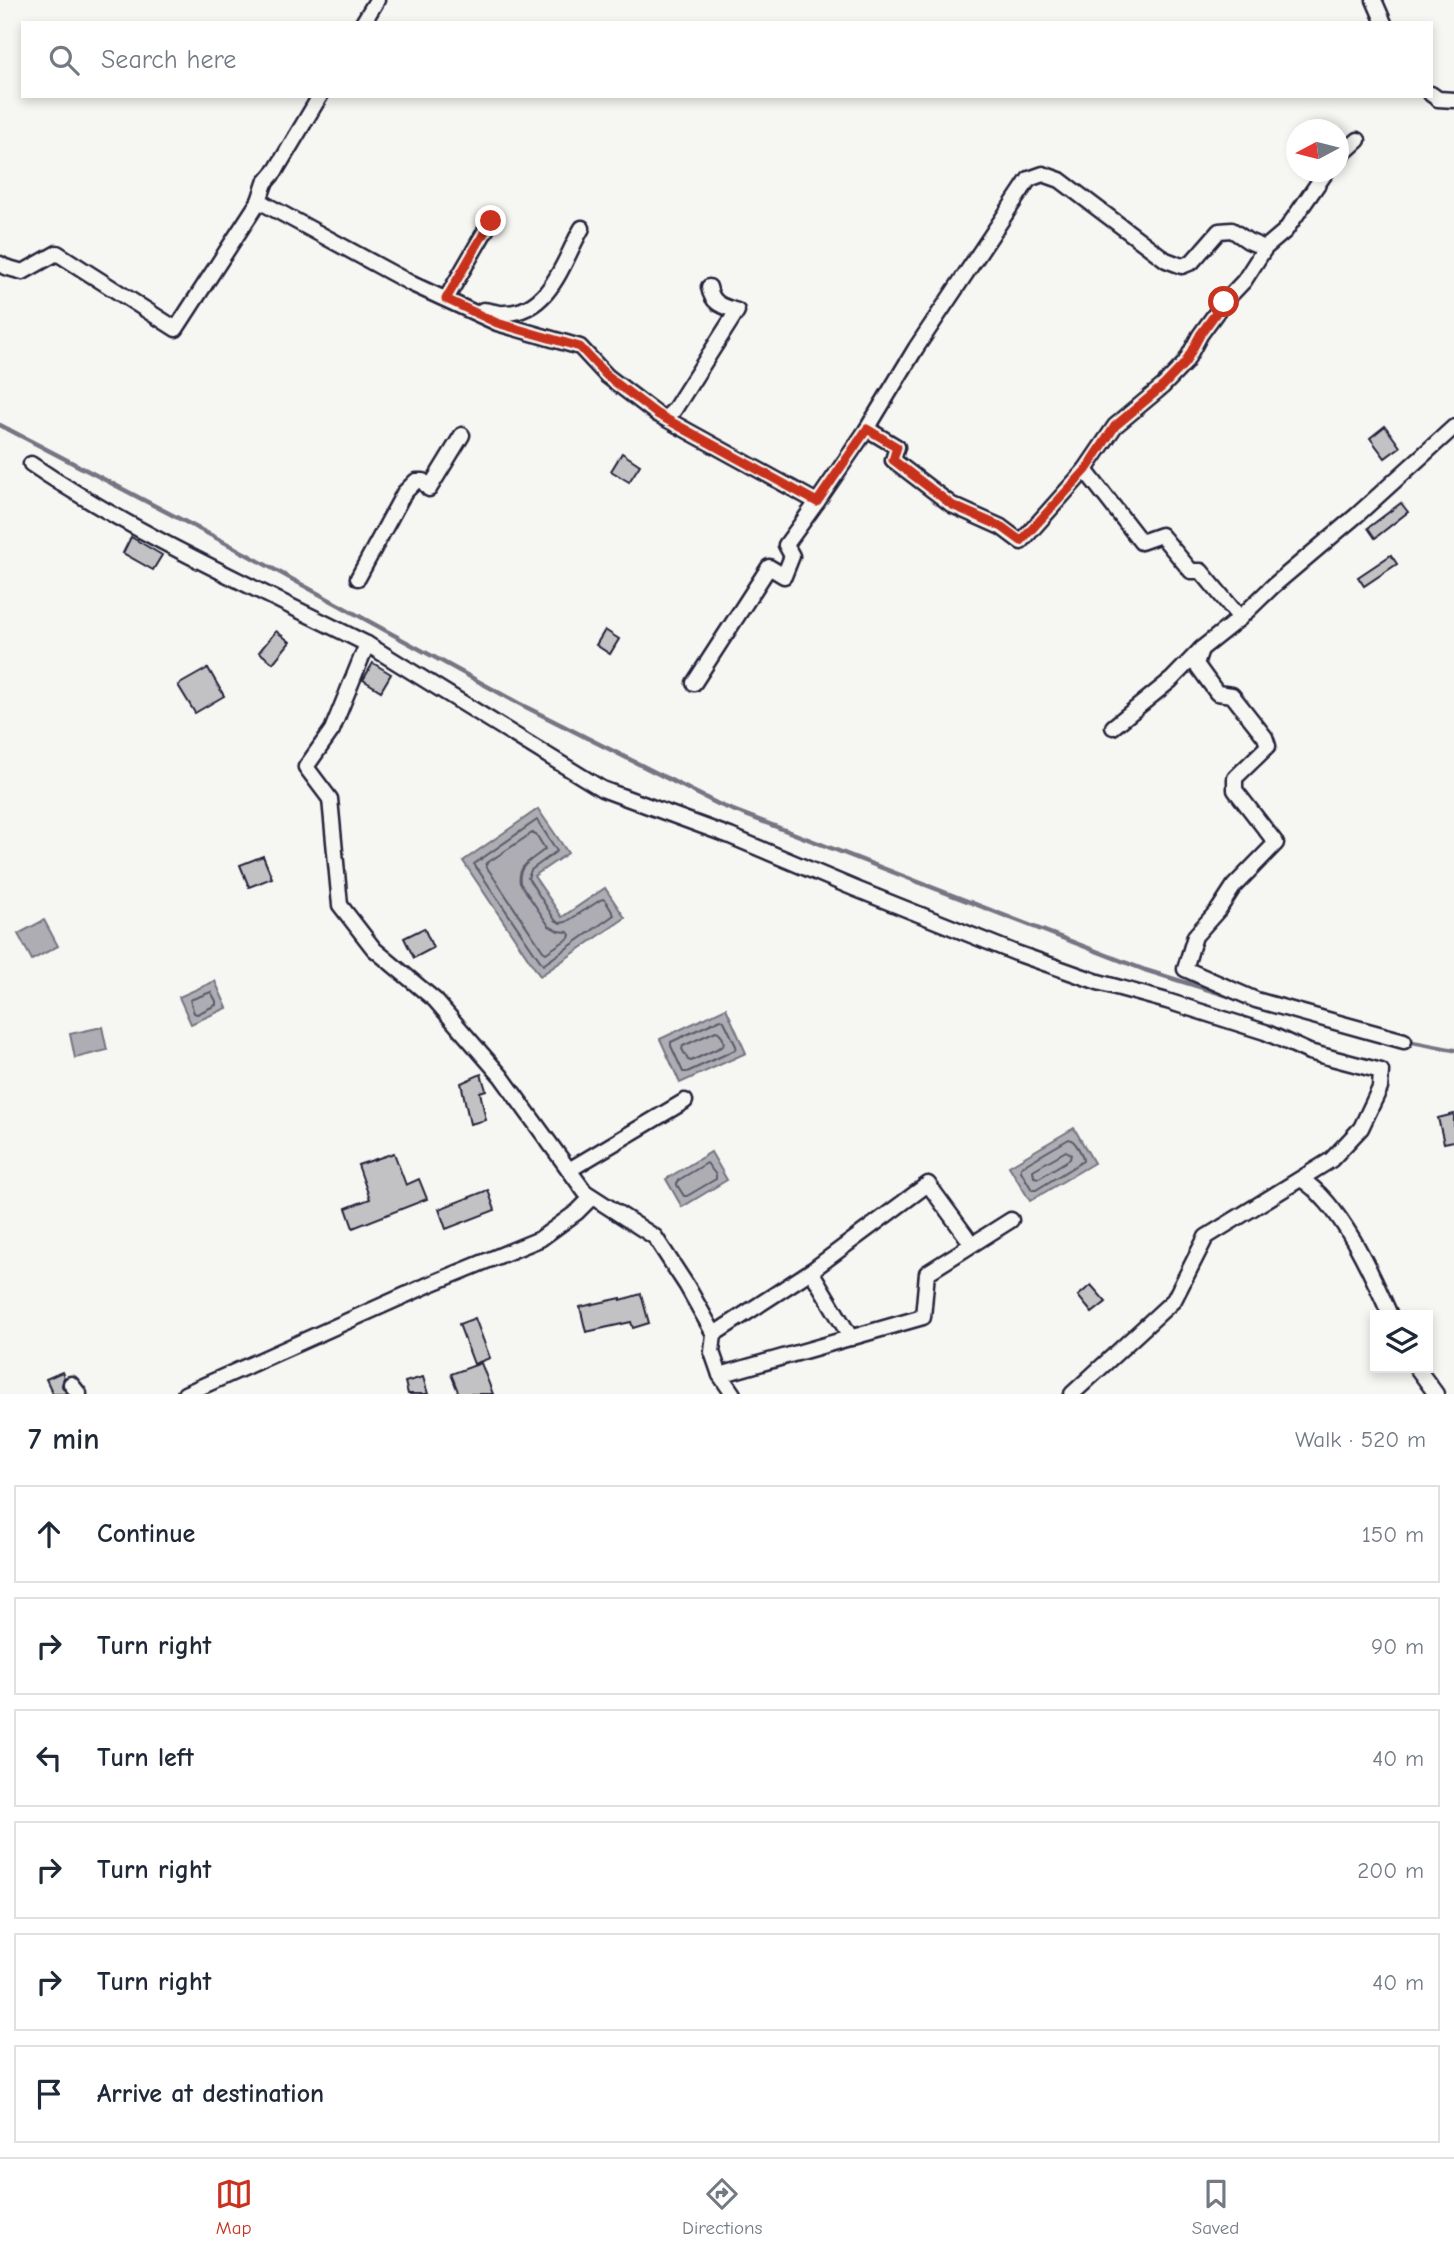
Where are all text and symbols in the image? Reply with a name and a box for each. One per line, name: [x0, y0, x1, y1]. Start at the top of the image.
search box: [21, 21, 1433, 98]
icon: search: [45, 41, 83, 79]
text: Search here: [101, 45, 236, 75]
north arrow: [1286, 119, 1349, 182]
route end: [475, 205, 506, 236]
route start: [1208, 286, 1239, 317]
map controls: [1370, 1310, 1433, 1373]
button: layers: [1370, 1310, 1433, 1373]
text: 7 min: [28, 1422, 100, 1457]
text: Walk · 520 m: [1295, 1426, 1426, 1453]
icon: ahead: [30, 1515, 68, 1553]
text: Continue: [97, 1519, 195, 1549]
text: 150 m: [1362, 1521, 1424, 1548]
icon: right: [30, 1627, 68, 1665]
text: Turn right: [97, 1631, 211, 1661]
text: 90 m: [1371, 1633, 1424, 1660]
icon: left: [30, 1739, 68, 1777]
text: Turn left: [97, 1743, 194, 1773]
text: 40 m: [1372, 1745, 1424, 1772]
icon: right: [30, 1851, 68, 1889]
text: Turn right: [97, 1855, 211, 1885]
text: 200 m: [1357, 1857, 1424, 1884]
icon: right: [30, 1963, 68, 2001]
text: Turn right: [97, 1967, 211, 1997]
text: 40 m: [1372, 1969, 1424, 1996]
icon: arrive: [30, 2075, 68, 2113]
text: Arrive at destination: [97, 2079, 324, 2109]
tab: Map: [215, 2175, 253, 2239]
tab: Directions: [682, 2175, 762, 2239]
tab: Saved: [1192, 2175, 1239, 2239]

